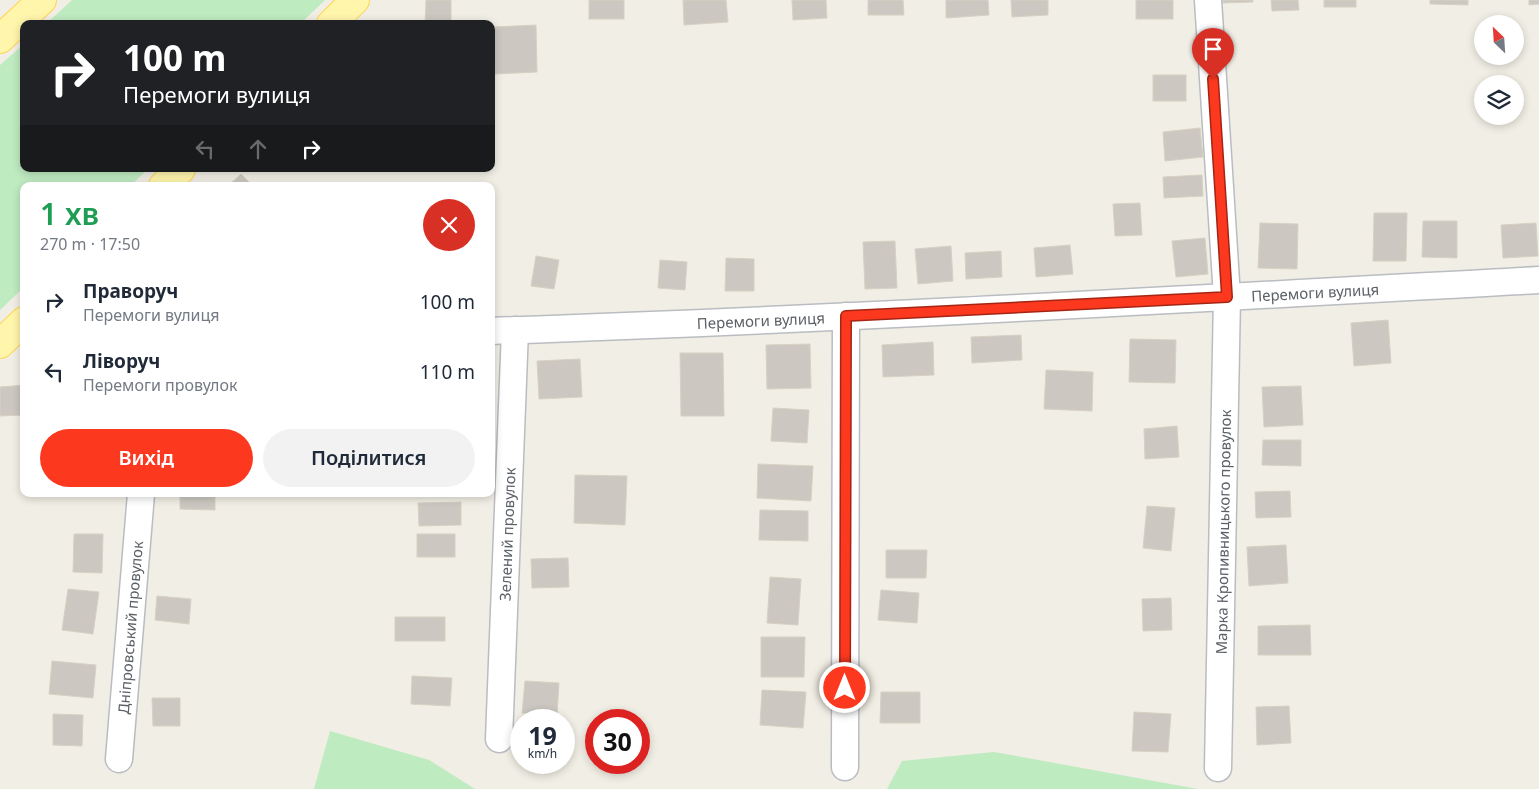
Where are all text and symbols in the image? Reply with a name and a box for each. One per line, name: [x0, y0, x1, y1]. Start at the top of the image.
north arrow: [1474, 15, 1524, 65]
map controls: [1474, 15, 1524, 125]
pin: [1192, 28, 1234, 79]
text: 100 m: [123, 34, 226, 81]
icon: arrive: [1199, 35, 1227, 63]
icon: right: [40, 40, 105, 105]
button: layers: [1474, 75, 1524, 125]
text: Перемоги вулиця: [123, 79, 311, 109]
icon: left: [191, 135, 219, 163]
icon: ahead: [244, 135, 272, 163]
icon: right: [297, 135, 325, 163]
text: 1 хв: [40, 193, 99, 234]
button: close: [423, 199, 475, 251]
text: 270 m · 17:50: [40, 233, 140, 255]
text: Праворуч: [83, 278, 178, 304]
street label: Перемоги вулиця: [1251, 279, 1380, 306]
icon: right: [40, 288, 68, 316]
text: 100 m: [420, 289, 475, 315]
text: Перемоги вулиця: [83, 304, 220, 326]
street label: Перемоги вулиця: [696, 307, 825, 333]
text: Ліворуч: [83, 348, 160, 374]
icon: left: [40, 358, 68, 386]
text: 110 m: [420, 359, 475, 385]
text: Перемоги провулок: [83, 374, 238, 396]
street label: Марка Кропивницького провулок: [1211, 409, 1235, 655]
button: Вихід: [40, 429, 253, 487]
button: Поділитися: [263, 429, 475, 487]
street label: Зелений провулок: [494, 467, 520, 601]
street label: Дніпровський провулок: [113, 540, 147, 715]
position arrow: [818, 661, 870, 713]
speed limit sign: 30: [585, 709, 650, 774]
text: 19: [528, 718, 557, 752]
text: km/h: [528, 745, 557, 762]

